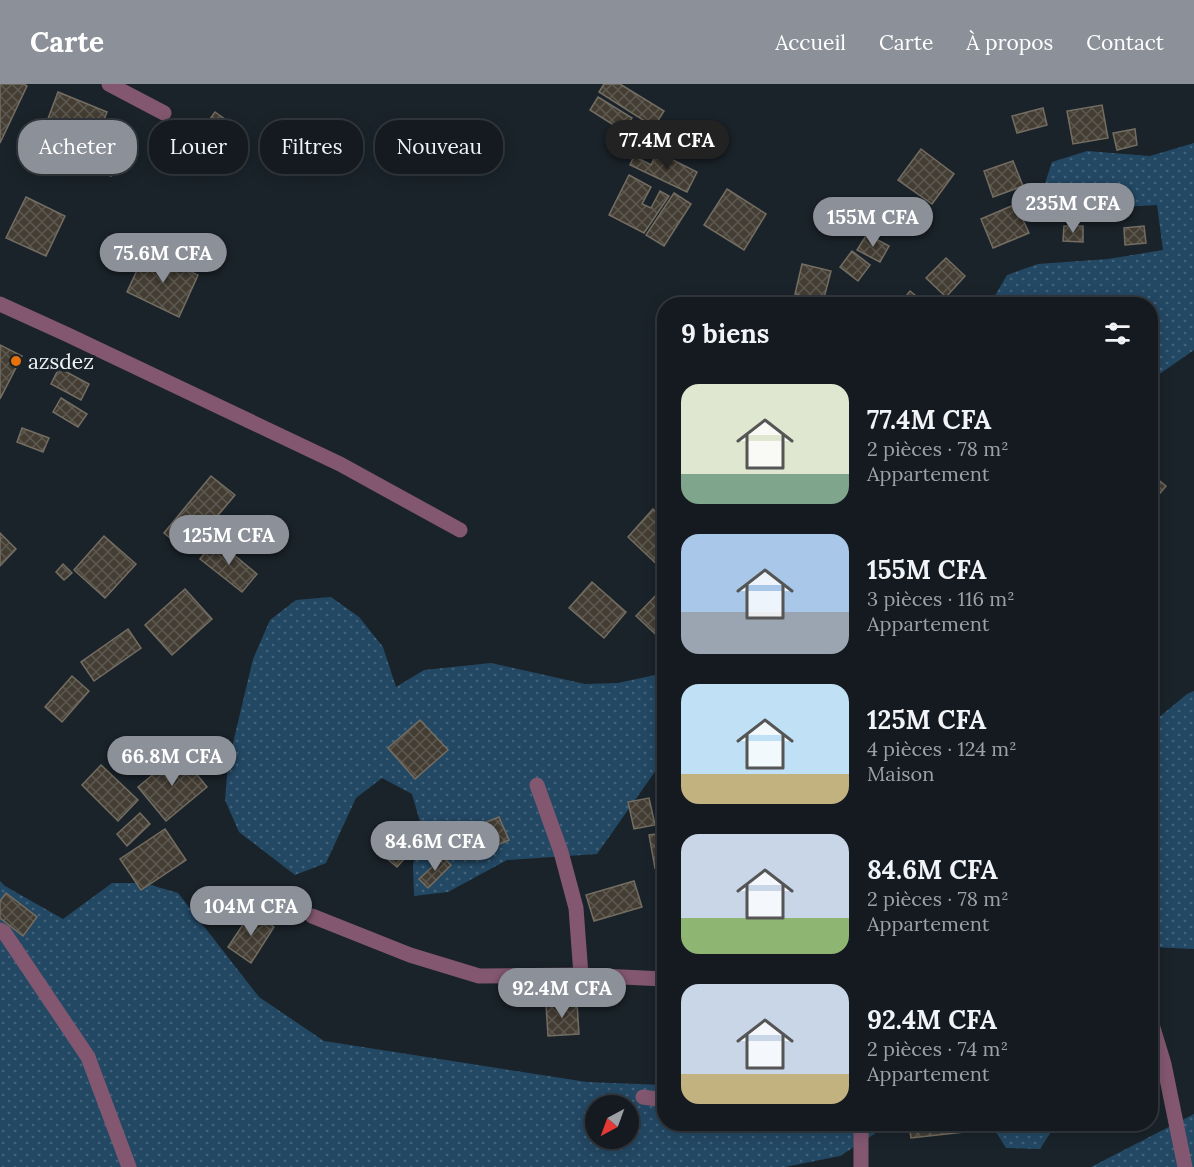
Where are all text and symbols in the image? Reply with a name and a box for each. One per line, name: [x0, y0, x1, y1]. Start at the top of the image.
text: Carte: [30, 24, 104, 60]
text: Accueil: [775, 29, 846, 56]
text: Carte: [879, 29, 933, 56]
text: À propos: [966, 29, 1053, 56]
text: Contact: [1086, 29, 1164, 56]
chip: Acheter: [18, 120, 137, 174]
chip: Louer: [149, 120, 248, 174]
chip: Filtres: [260, 120, 363, 174]
chip: Nouveau: [375, 120, 503, 174]
pin: 77.4M CFA: [598, 120, 736, 171]
text: 77.4M CFA: [619, 127, 715, 152]
pin: 235M CFA: [1011, 183, 1135, 234]
text: 235M CFA: [1026, 190, 1120, 215]
pin: 155M CFA: [811, 197, 935, 248]
text: 155M CFA: [827, 204, 919, 229]
pin: 75.6M CFA: [94, 233, 232, 284]
text: 75.6M CFA: [114, 240, 212, 265]
text: 9 biens: [681, 317, 769, 350]
icon: filters: [1101, 317, 1134, 350]
place label: azsdez: [28, 348, 94, 375]
marker: azsdez: [9, 354, 23, 368]
text: 77.4M CFA: [867, 403, 991, 436]
icon: home: [729, 408, 801, 480]
text: 2 pièces · 78 m²: [867, 436, 1009, 461]
text: Appartement: [867, 461, 990, 486]
pin: 125M CFA: [167, 515, 291, 566]
text: 125M CFA: [183, 522, 275, 547]
text: 155M CFA: [867, 553, 987, 586]
icon: home: [729, 558, 801, 630]
text: 3 pièces · 116 m²: [867, 586, 1015, 611]
text: Appartement: [867, 611, 990, 636]
text: 125M CFA: [867, 703, 986, 736]
icon: home: [729, 708, 801, 780]
pin: 66.8M CFA: [103, 736, 241, 787]
text: 4 pièces · 124 m²: [867, 736, 1017, 761]
text: 66.8M CFA: [121, 743, 223, 768]
text: Maison: [867, 761, 934, 786]
pin: 84.6M CFA: [366, 821, 504, 872]
text: 84.6M CFA: [385, 828, 485, 853]
text: 84.6M CFA: [867, 853, 998, 886]
icon: home: [729, 858, 801, 930]
pin: 104M CFA: [189, 886, 313, 937]
text: 2 pièces · 78 m²: [867, 886, 1009, 911]
text: 104M CFA: [204, 893, 298, 918]
text: Appartement: [867, 911, 990, 936]
pin: 92.4M CFA: [493, 968, 631, 1019]
text: 92.4M CFA: [512, 975, 612, 1000]
text: 92.4M CFA: [867, 1003, 997, 1036]
icon: home: [729, 1008, 801, 1080]
text: 2 pièces · 74 m²: [867, 1036, 1008, 1061]
text: Appartement: [867, 1061, 990, 1086]
north arrow: [585, 1095, 639, 1149]
map controls: [585, 1095, 639, 1149]

